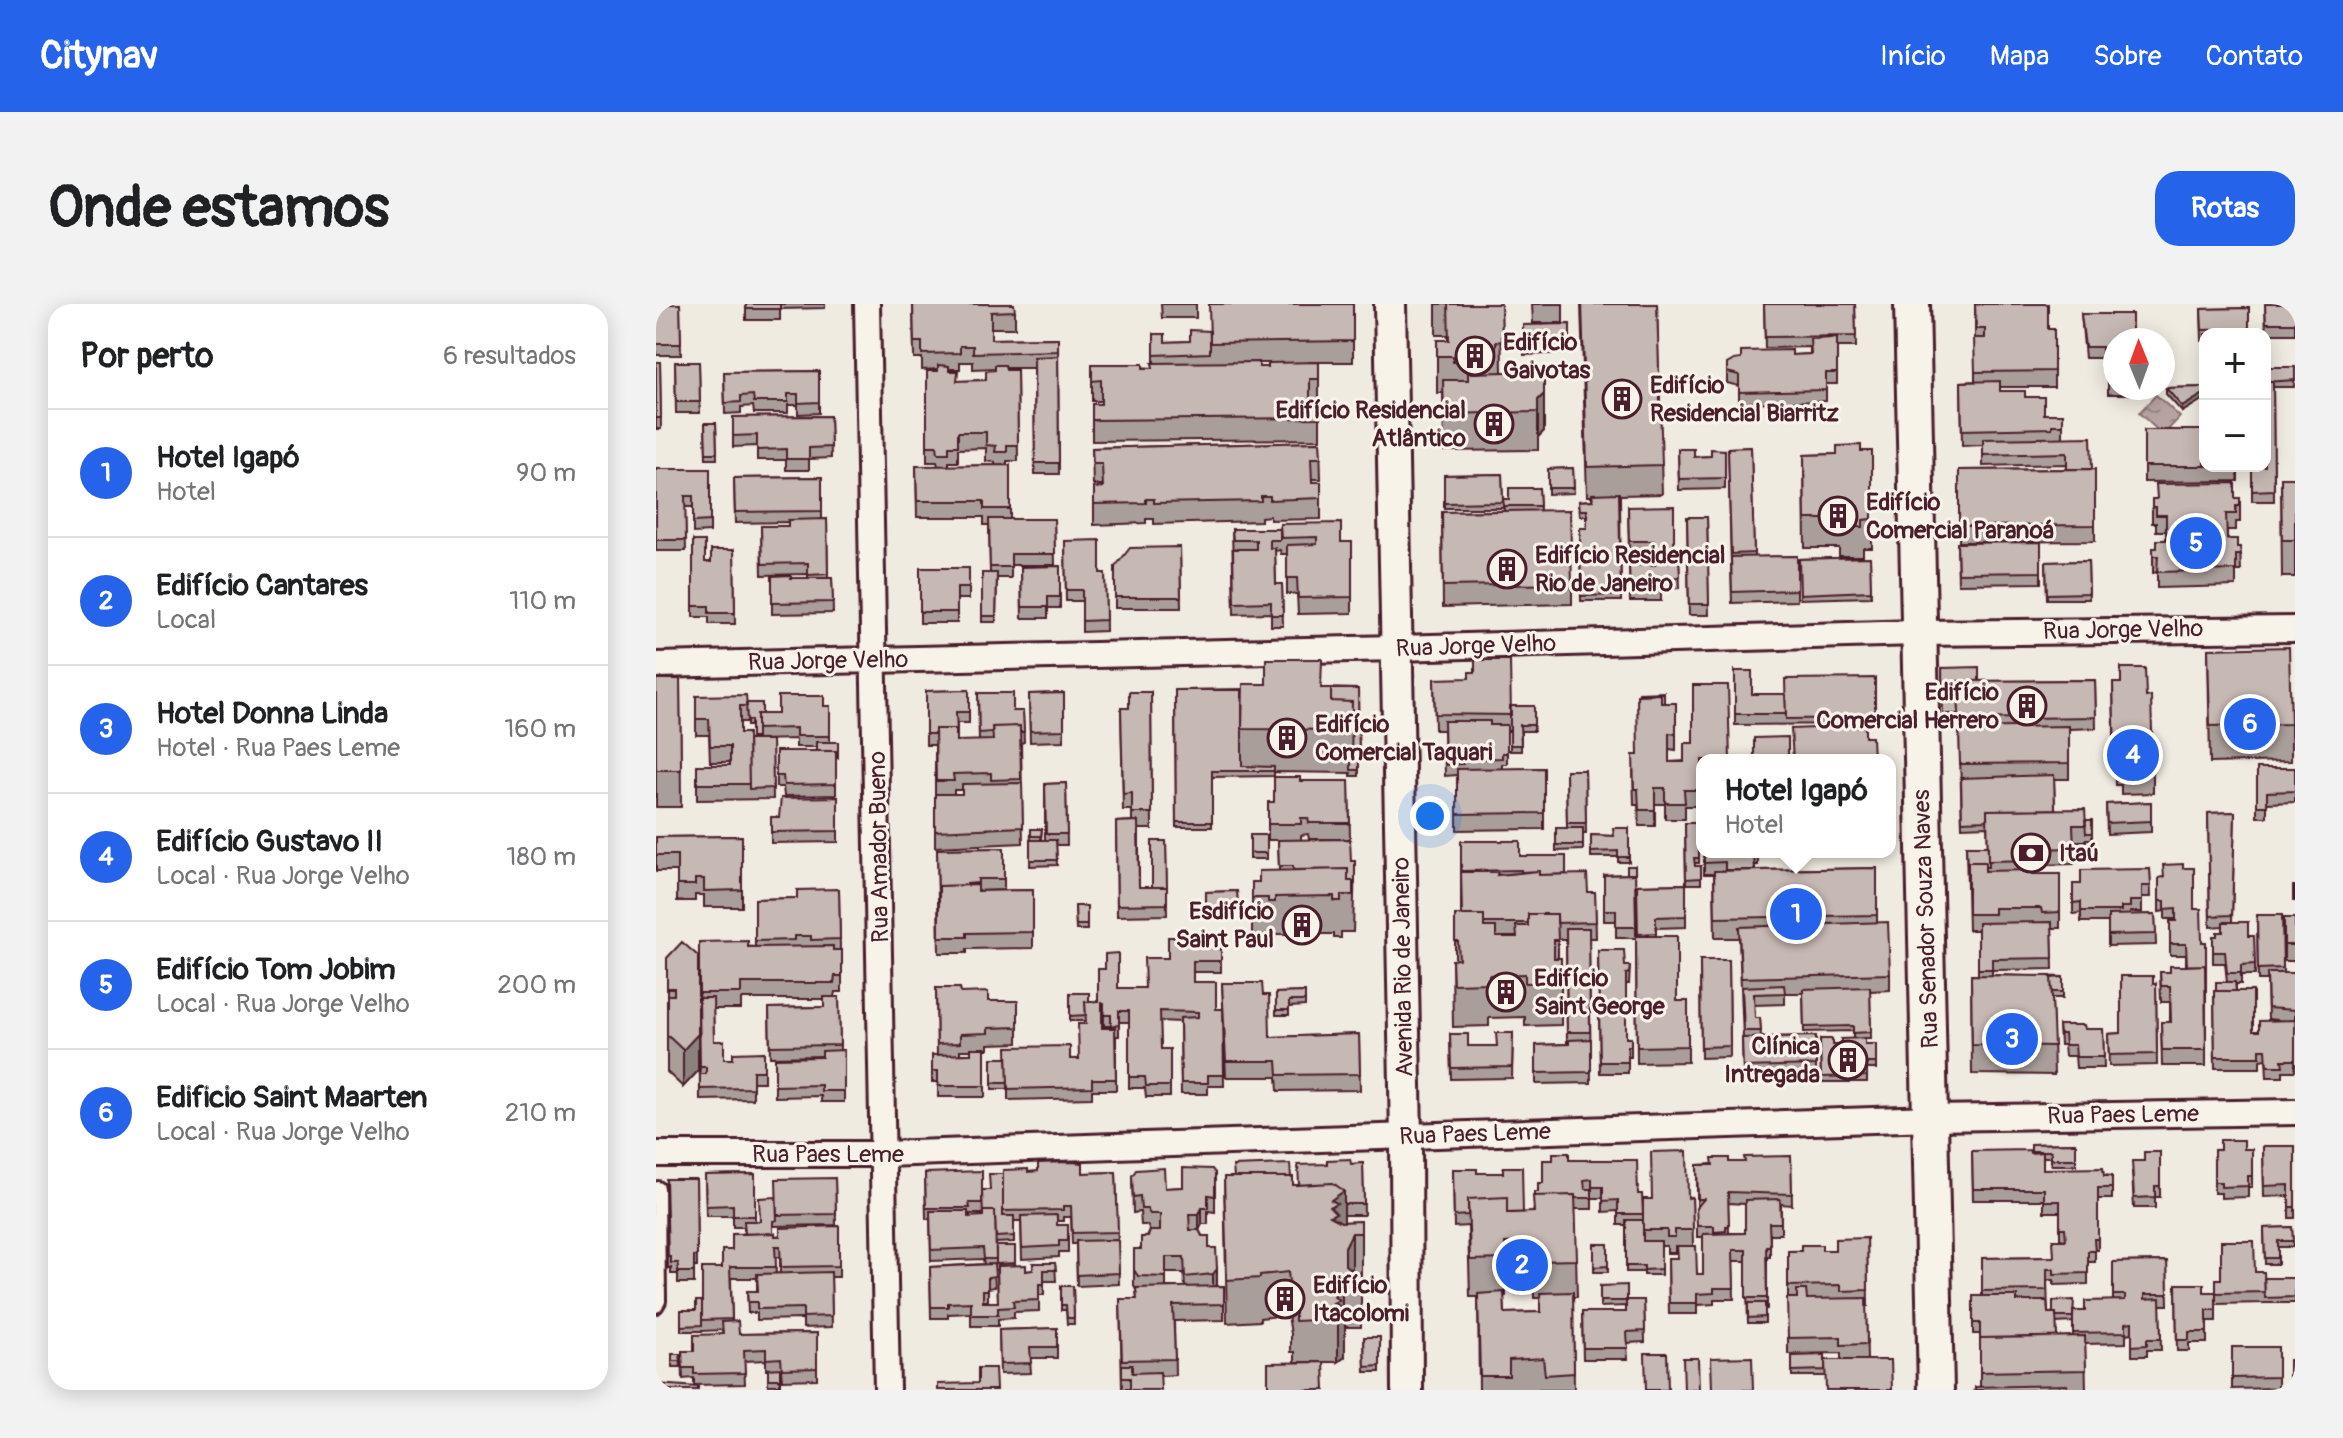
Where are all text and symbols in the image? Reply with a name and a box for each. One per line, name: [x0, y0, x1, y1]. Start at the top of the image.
text: Citynav: [40, 32, 158, 80]
text: Início: [1880, 39, 1946, 74]
text: Mapa: [1990, 39, 2049, 74]
text: Sobre: [2093, 39, 2162, 74]
text: Contato: [2206, 39, 2303, 74]
button: Rotas: [2155, 171, 2295, 246]
text: Onde estamos: [48, 174, 389, 243]
place label: Edifício Gaivotas: [1503, 328, 1591, 385]
north arrow: [2103, 328, 2175, 400]
map controls: [2199, 328, 2271, 472]
button: +: [2199, 328, 2271, 400]
text: Por perto: [80, 335, 213, 378]
building icon: Edifício Gaivotas: [1454, 335, 1496, 377]
text: 6 resultados: [443, 340, 576, 372]
place label: Edifício Residencial Biarritz: [1650, 371, 1839, 428]
building icon: Edifício Residencial Biarritz: [1601, 378, 1643, 420]
place label: Edifício Residencial Atlântico: [1275, 396, 1466, 453]
button: −: [2199, 400, 2271, 472]
building icon: Edifício Residencial Atlântico: [1473, 403, 1515, 445]
text: Hotel Igapó: [156, 439, 300, 476]
text: 1: [101, 457, 111, 489]
text: 90 m: [516, 457, 576, 489]
text: Hotel: [156, 476, 216, 508]
place label: Edifício Comercial Paranoá: [1866, 488, 2054, 545]
building icon: Edifício Comercial Paranoá: [1817, 495, 1859, 537]
pin: 5: [2170, 513, 2222, 573]
place label: Edifício Residencial Rio de Janeiro: [1535, 541, 1726, 598]
building icon: Edifício Residencial Rio de Janeiro: [1486, 548, 1528, 590]
text: Edifício Cantares: [156, 567, 368, 604]
text: 2: [99, 585, 113, 617]
text: 110 m: [509, 585, 576, 617]
text: Local: [156, 604, 216, 636]
street label: Rua Jorge Velho: [2043, 614, 2204, 646]
street label: Rua Jorge Velho: [1395, 629, 1557, 663]
street label: Rua Jorge Velho: [748, 645, 909, 677]
place label: Edifício Comercial Herrero: [1816, 678, 1999, 735]
building icon: Edifício Comercial Herrero: [2006, 685, 2048, 727]
pin: 6: [2224, 694, 2276, 754]
text: Hotel Donna Linda: [156, 695, 388, 732]
place label: Edifício Comercial Taquari: [1315, 710, 1493, 767]
text: 3: [99, 713, 113, 745]
text: 160 m: [504, 713, 576, 745]
building icon: Edifício Comercial Taquari: [1266, 717, 1308, 759]
pin: 4: [2107, 725, 2159, 785]
text: Hotel · Rua Paes Leme: [156, 732, 400, 764]
street label: Rua Amador Bueno: [863, 751, 895, 943]
popup: [1696, 754, 1896, 858]
text: Hotel Igapó: [1724, 772, 1868, 809]
street label: Rua Senador Souza Naves: [1907, 789, 1945, 1049]
your location: [1410, 796, 1450, 836]
text: Hotel: [1724, 809, 1784, 841]
text: Edifício Gustavo II: [156, 823, 383, 860]
bank icon: Itaú: [2010, 832, 2052, 874]
place label: Itaú: [2059, 839, 2099, 868]
text: 4: [98, 841, 114, 873]
text: 180 m: [506, 841, 576, 873]
street label: Avenida Rio de Janeiro: [1387, 857, 1419, 1077]
text: Local · Rua Jorge Velho: [156, 860, 410, 892]
pin: 1: [1770, 884, 1822, 944]
place label: Esdifício Saint Paul: [1176, 897, 1274, 954]
building icon: Esdifício Saint Paul: [1281, 904, 1323, 946]
text: Edifício Tom Jobim: [156, 951, 396, 988]
place label: Edifício Saint George: [1534, 964, 1666, 1021]
text: 5: [99, 969, 113, 1001]
text: 200 m: [497, 969, 576, 1001]
building icon: Edifício Saint George: [1485, 971, 1527, 1013]
text: Local · Rua Jorge Velho: [156, 988, 410, 1020]
pin: 3: [1986, 1009, 2038, 1069]
place label: Clínica Intregada: [1724, 1032, 1820, 1089]
building icon: Clínica Intregada: [1827, 1039, 1869, 1081]
text: Edificio Saint Maarten: [156, 1079, 428, 1116]
text: 6: [98, 1097, 114, 1129]
text: 210 m: [505, 1097, 576, 1129]
street label: Rua Paes Leme: [2047, 1099, 2199, 1131]
text: Local · Rua Jorge Velho: [156, 1116, 410, 1148]
street label: Rua Paes Leme: [1399, 1117, 1552, 1151]
street label: Rua Paes Leme: [752, 1140, 904, 1169]
pin: 2: [1496, 1235, 1548, 1295]
place label: Edifício Itacolomi: [1313, 1271, 1409, 1328]
building icon: Edifício Itacolomi: [1264, 1278, 1306, 1320]

